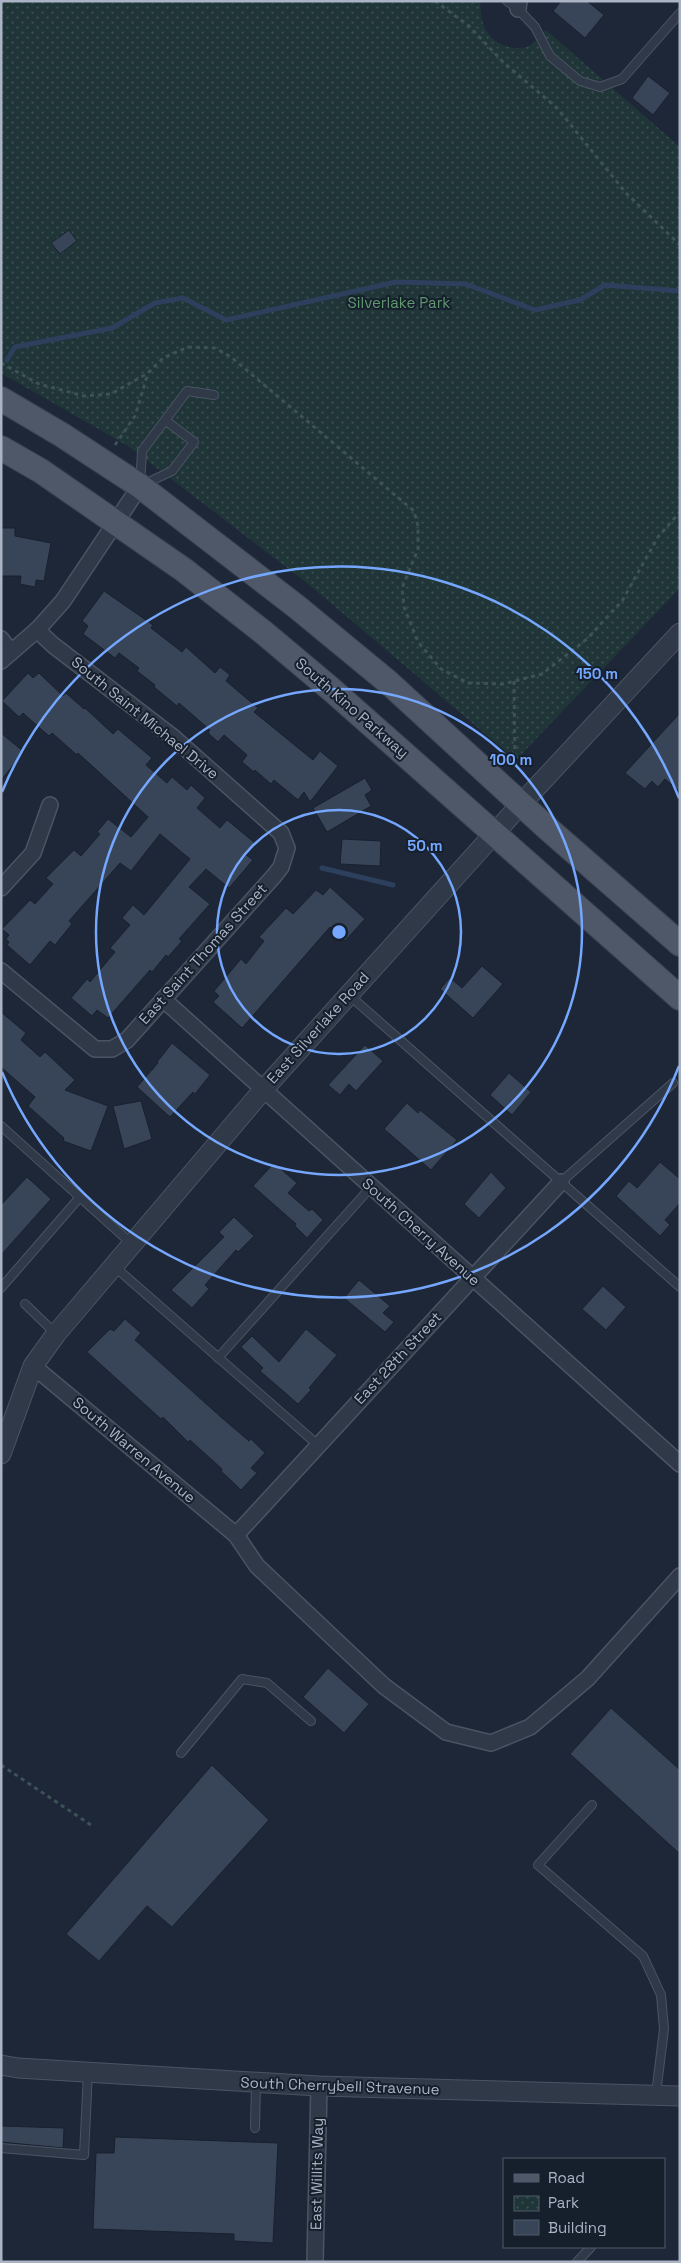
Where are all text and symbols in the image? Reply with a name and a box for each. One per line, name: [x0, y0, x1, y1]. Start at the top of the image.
park label: Silverlake Park: [348, 293, 450, 312]
street label: South Saint Michael Drive: [68, 652, 223, 783]
street label: South Kino Parkway: [292, 653, 413, 762]
text: 150 m: [576, 664, 618, 683]
text: 100 m: [490, 750, 532, 769]
text: 50 m: [407, 836, 443, 855]
street label: East Saint Thomas Street: [134, 879, 271, 1028]
centre of rings: [330, 923, 348, 941]
street label: East Silverlake Road: [262, 968, 373, 1087]
street label: South Cherry Avenue: [358, 1174, 484, 1290]
street label: East 28th Street: [350, 1307, 445, 1408]
street label: South Warren Avenue: [69, 1393, 200, 1507]
street label: South Cherrybell Stravenue: [240, 2073, 440, 2098]
street label: East Willits Way: [306, 2118, 327, 2230]
legend: [503, 2158, 666, 2248]
text: Road: [548, 2168, 585, 2187]
text: Park: [548, 2193, 579, 2212]
text: Building: [548, 2218, 607, 2237]

